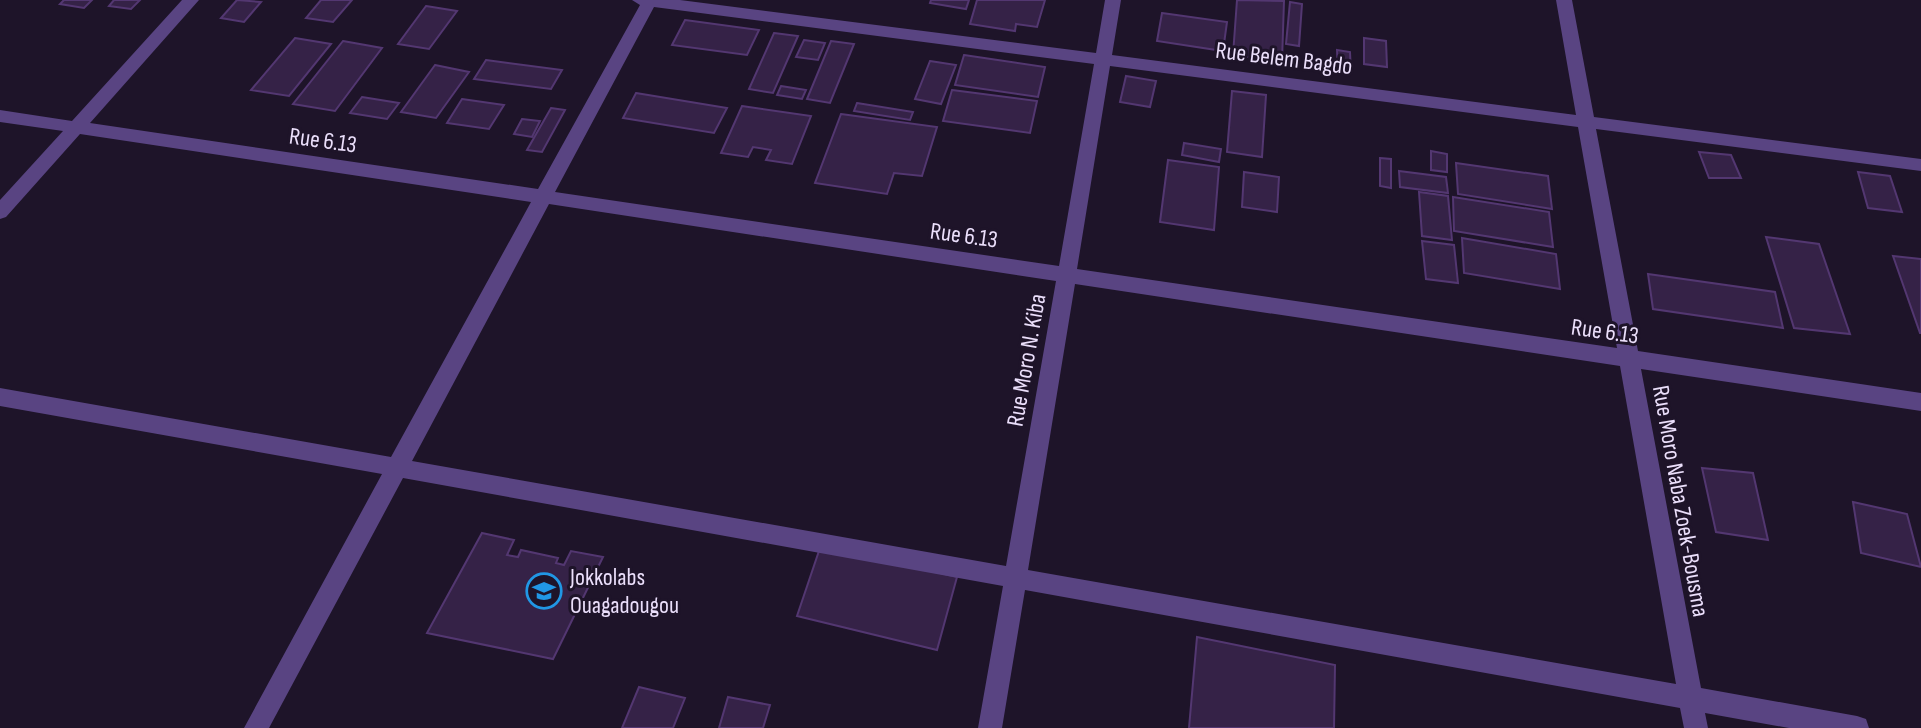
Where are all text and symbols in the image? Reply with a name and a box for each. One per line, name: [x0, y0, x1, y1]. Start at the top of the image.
street label: Rue Belem Bagdo: [1214, 36, 1354, 81]
street label: Rue 6.13: [287, 121, 359, 160]
street label: Rue 6.13: [928, 216, 1000, 255]
street label: Rue Moro N. Kiba: [1001, 291, 1052, 429]
street label: Rue 6.13: [1569, 312, 1641, 351]
street label: Rue Moro Naba Zoek-Bousma: [1646, 383, 1715, 619]
place label: Jokkolabs Ouagadougou: [569, 563, 679, 620]
school or university icon: Jokkolabs Ouagadougou: [525, 572, 563, 610]

